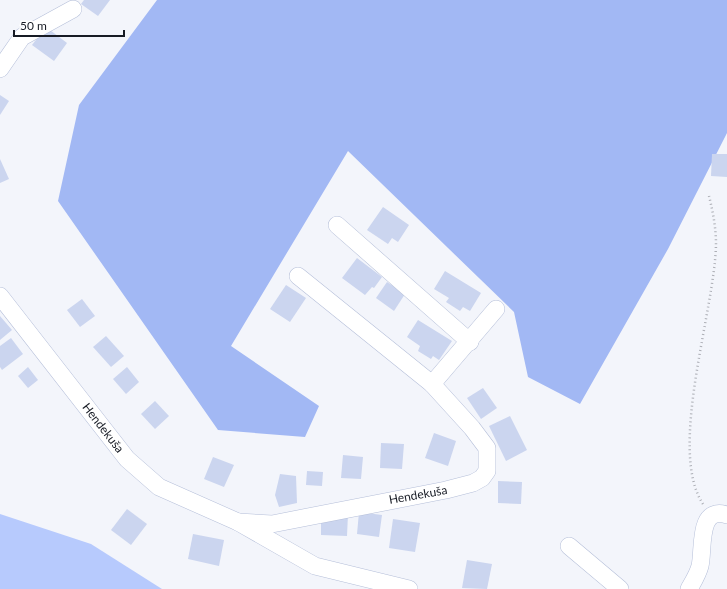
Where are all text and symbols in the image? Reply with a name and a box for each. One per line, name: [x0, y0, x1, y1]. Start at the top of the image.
scale bar: [14, 12, 124, 38]
text: 50 m: [20, 18, 47, 33]
street label: Hendekuša: [79, 400, 127, 456]
street label: Hendekuša: [388, 482, 448, 507]

